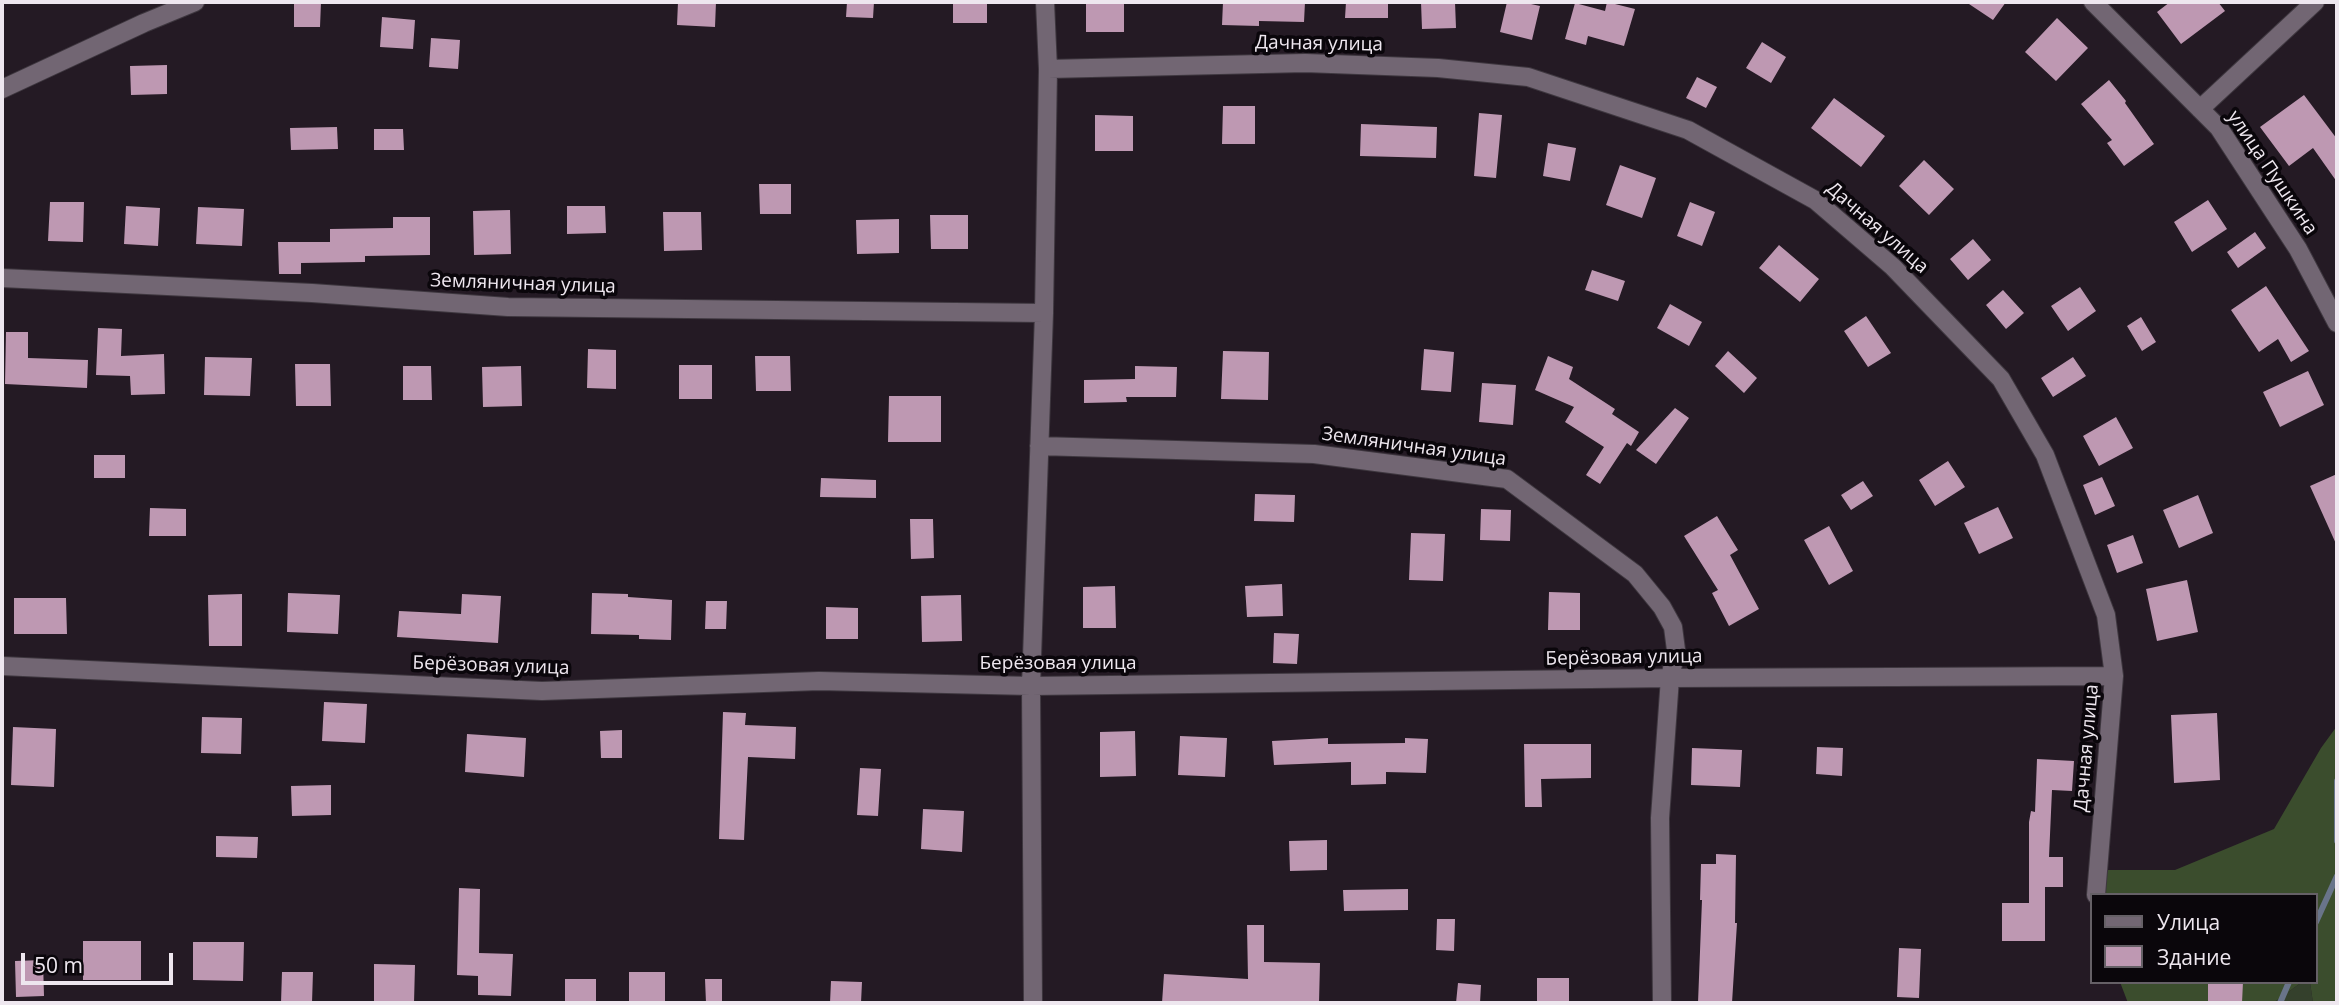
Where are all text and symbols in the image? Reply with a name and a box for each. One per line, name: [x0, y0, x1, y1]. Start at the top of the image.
street label: Дачная улица: [1255, 31, 1383, 57]
street label: улица Пушкина: [2222, 107, 2322, 239]
street label: Дачная улица: [1821, 177, 1933, 279]
street label: Земляничная улица: [430, 269, 616, 299]
street label: Земляничная улица: [1320, 423, 1508, 471]
street label: Берёзовая улица: [1545, 645, 1703, 671]
street label: Берёзовая улица: [412, 652, 570, 680]
street label: Берёзовая улица: [979, 653, 1137, 675]
street label: Дачная улица: [2070, 683, 2104, 813]
legend: [2090, 893, 2318, 984]
text: Улица: [2157, 908, 2220, 936]
scale bar: [24, 939, 177, 983]
text: Здание: [2157, 943, 2231, 971]
text: 50 m: [34, 951, 83, 979]

